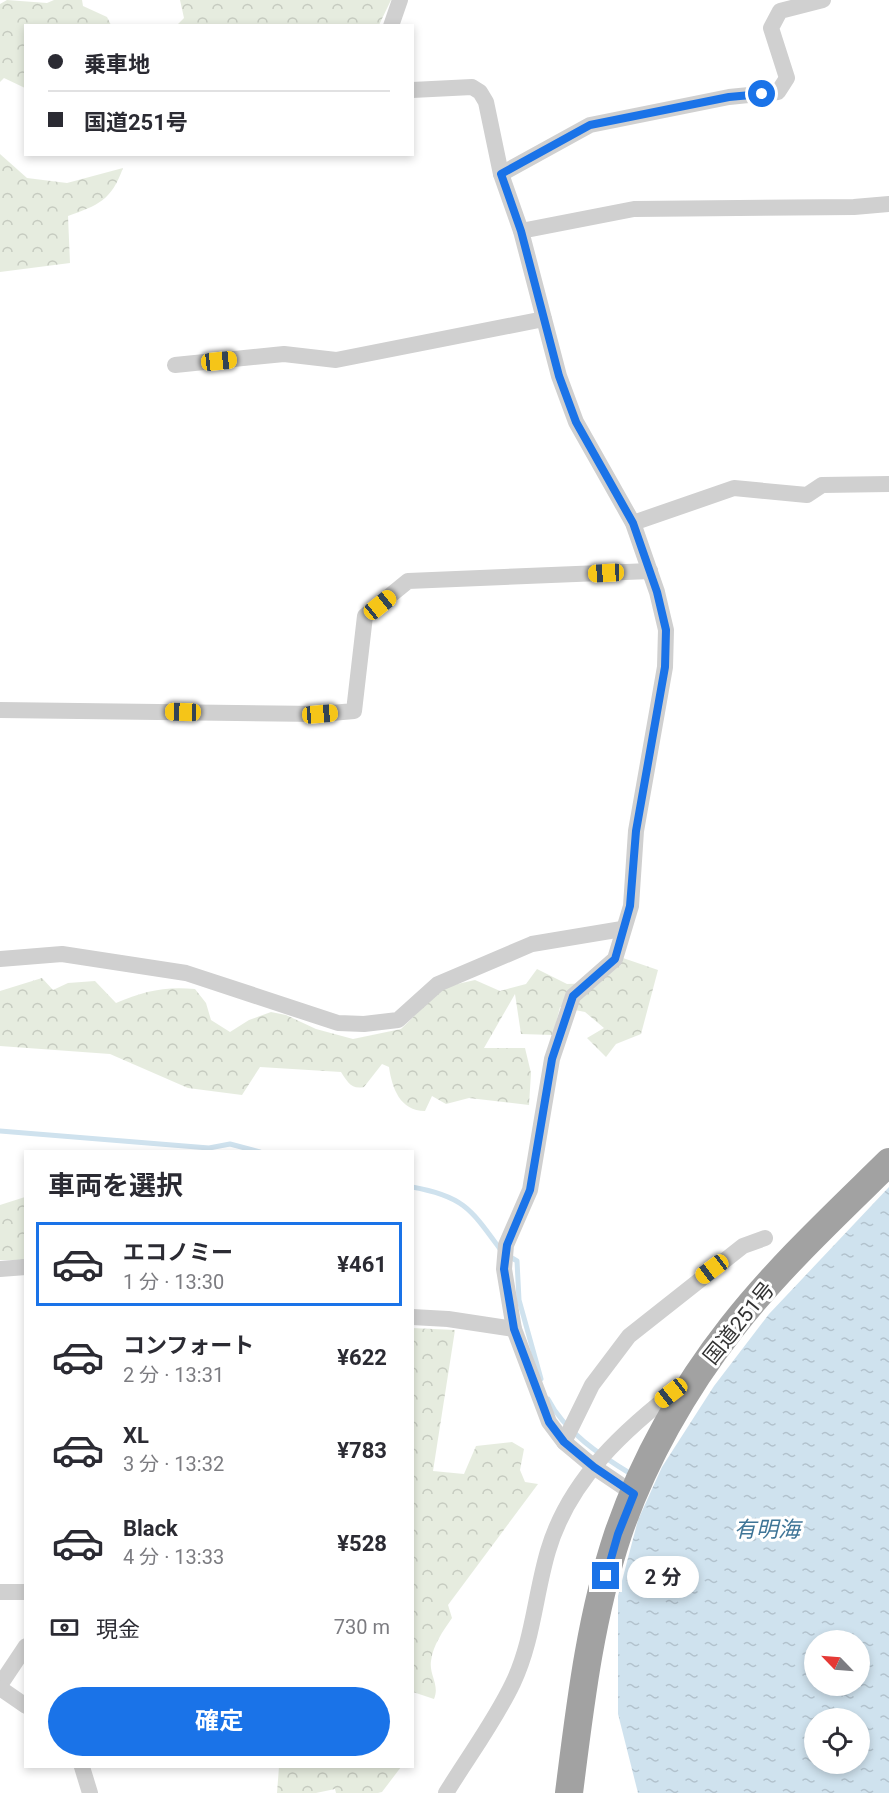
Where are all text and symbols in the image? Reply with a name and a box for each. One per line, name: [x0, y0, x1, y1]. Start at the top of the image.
text: 乗車地: [84, 52, 150, 77]
route start: [748, 80, 775, 107]
text: 国道251号: [84, 110, 188, 135]
car: [200, 350, 238, 372]
car: [588, 563, 624, 583]
car: [360, 587, 400, 623]
car: [165, 703, 201, 721]
car: [301, 703, 339, 725]
text: 車両を選択: [48, 1170, 183, 1202]
icon: car: [51, 1237, 105, 1291]
text: エコノミー: [123, 1240, 233, 1265]
car: [692, 1251, 732, 1287]
text: ¥461: [337, 1252, 387, 1277]
text: 1 分 · 13:30: [123, 1270, 224, 1294]
street label: 国道251号: [699, 1277, 779, 1369]
icon: car: [51, 1330, 105, 1384]
text: コンフォート: [123, 1333, 254, 1358]
text: ¥622: [337, 1345, 387, 1370]
text: 2 分 · 13:31: [123, 1363, 224, 1387]
car: [651, 1375, 691, 1411]
icon: car: [51, 1423, 105, 1477]
text: XL: [123, 1423, 149, 1448]
text: ¥783: [337, 1438, 387, 1463]
text: 3 分 · 13:32: [123, 1452, 224, 1476]
icon: car: [51, 1516, 105, 1570]
text: Black: [123, 1516, 178, 1541]
water label: 有明海: [734, 1517, 803, 1542]
text: ¥528: [337, 1531, 387, 1556]
text: 4 分 · 13:33: [123, 1545, 224, 1569]
callout: 2 分: [627, 1555, 699, 1597]
route end: [592, 1562, 619, 1589]
text: 2 分: [645, 1565, 681, 1589]
icon: cash: [48, 1611, 81, 1644]
text: 730 m: [334, 1615, 390, 1639]
text: 現金: [96, 1617, 140, 1642]
north arrow: [804, 1630, 870, 1696]
map controls: [804, 1630, 870, 1774]
button: 確定: [48, 1687, 390, 1756]
button: locate: [804, 1708, 870, 1774]

